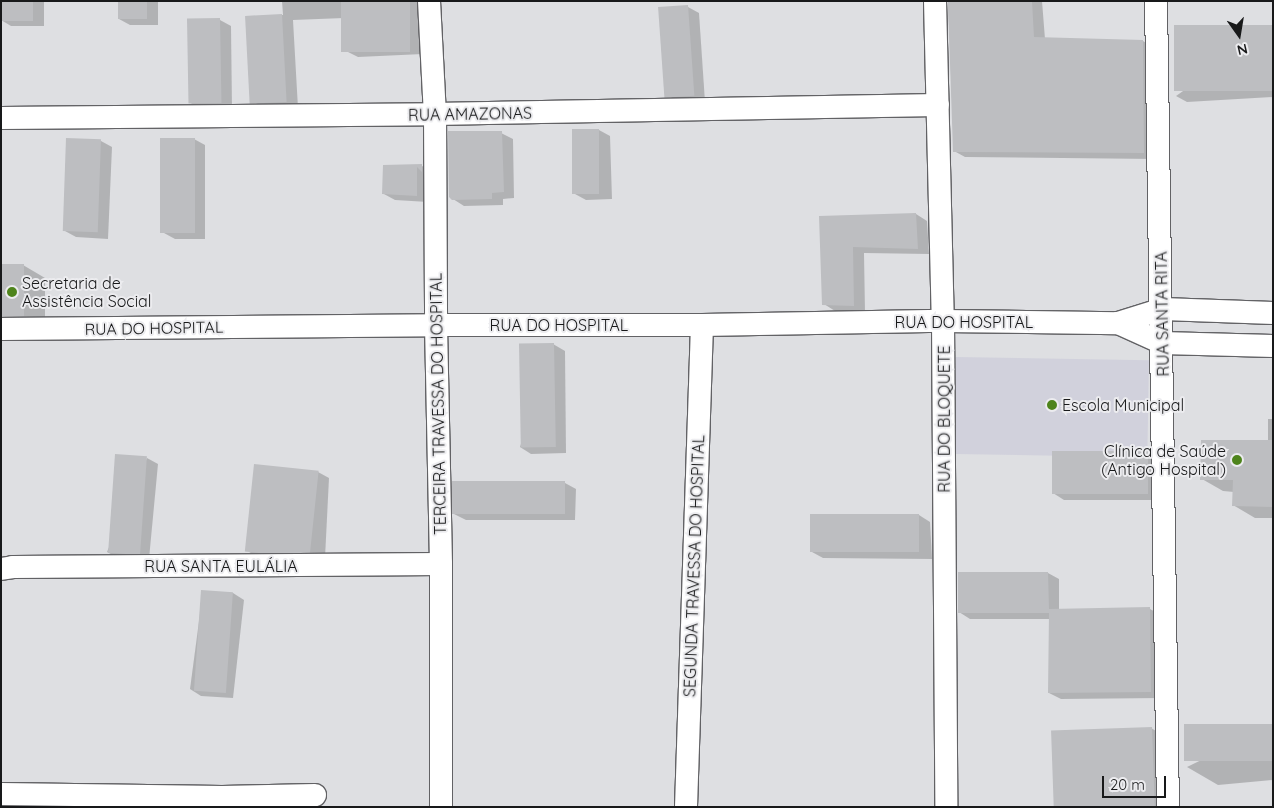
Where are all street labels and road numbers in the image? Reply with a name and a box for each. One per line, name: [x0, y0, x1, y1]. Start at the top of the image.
street label: RUA AMAZONAS: [408, 103, 532, 125]
street label: RUA SANTA RITA: [1151, 251, 1173, 377]
street label: TERCEIRA TRAVESSA DO HOSPITAL: [426, 273, 450, 535]
street label: RUA DO HOSPITAL: [895, 312, 1033, 332]
street label: RUA DO HOSPITAL: [490, 315, 628, 335]
street label: RUA DO HOSPITAL: [84, 317, 224, 339]
street label: RUA DO BLOQUETE: [934, 345, 954, 493]
street label: SEGUNDA TRAVESSA DO HOSPITAL: [680, 435, 708, 697]
street label: RUA SANTA EULÁLIA: [144, 556, 298, 576]

